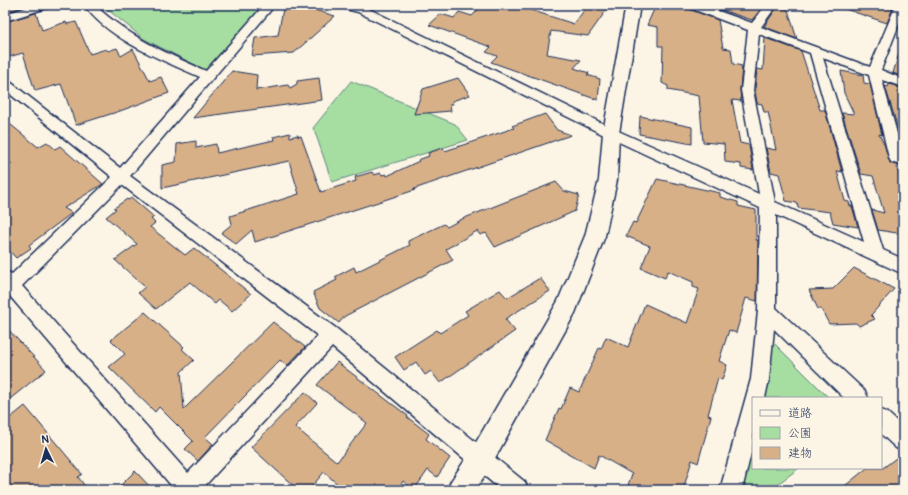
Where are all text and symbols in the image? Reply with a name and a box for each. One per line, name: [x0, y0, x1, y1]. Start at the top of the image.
legend: [752, 397, 882, 469]
text: 道路: [788, 406, 812, 421]
text: 公園: [788, 426, 812, 441]
north arrow: [26, 429, 66, 469]
text: N: [41, 433, 50, 446]
text: 建物: [788, 446, 812, 461]

